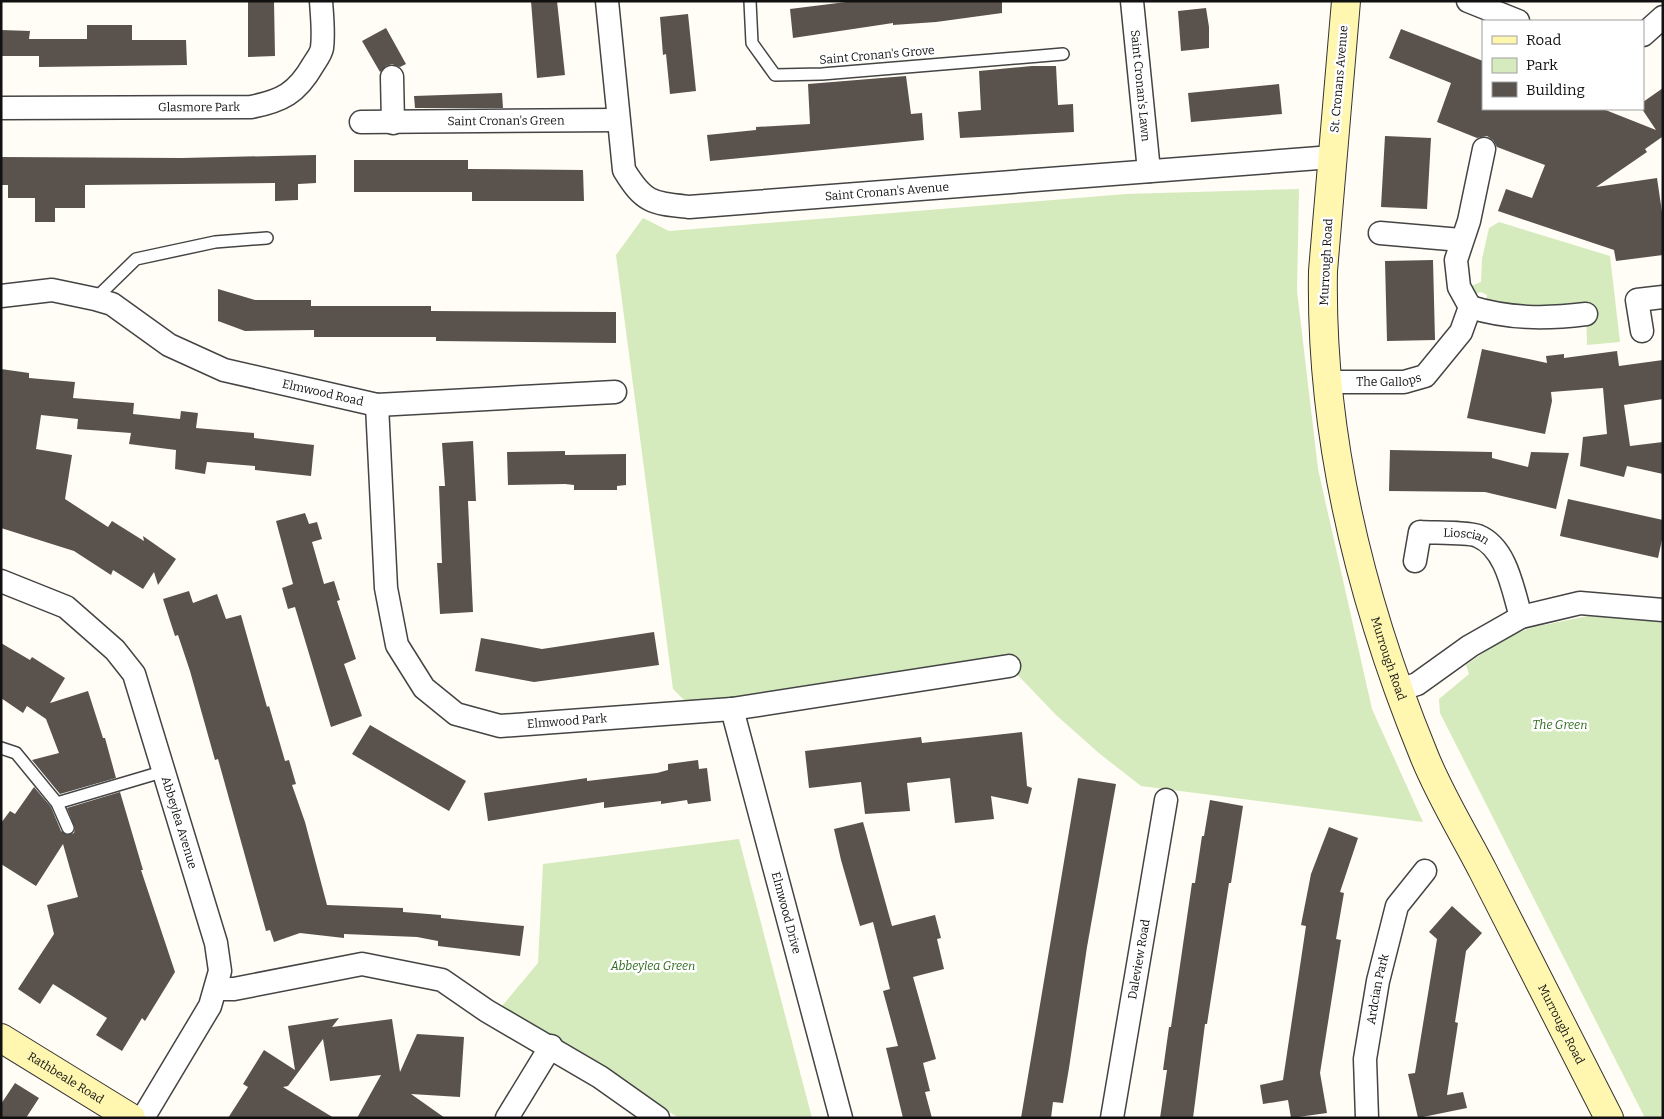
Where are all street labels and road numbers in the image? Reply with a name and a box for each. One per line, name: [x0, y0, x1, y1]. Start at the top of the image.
street label: St. Cronans Avenue: [1327, 25, 1351, 133]
street label: Saint Cronan's Lawn: [1128, 29, 1153, 142]
street label: Saint Cronan's Grove: [819, 43, 935, 67]
street label: Glasmore Park: [158, 100, 240, 114]
street label: Saint Cronan's Green: [447, 113, 565, 128]
street label: Saint Cronan's Avenue: [824, 180, 950, 203]
street label: Murrough Road: [1317, 218, 1335, 306]
street label: The Gallops: [1356, 370, 1423, 389]
street label: Elmwood Road: [281, 377, 365, 409]
street label: Lioscian: [1443, 526, 1492, 548]
street label: Murrough Road: [1368, 615, 1409, 702]
street label: Elmwood Park: [526, 711, 608, 731]
street label: Abbeylea Avenue: [159, 774, 200, 870]
street label: Elmwood Drive: [769, 870, 804, 955]
street label: Daleview Road: [1125, 918, 1153, 1000]
street label: Ardcian Park: [1364, 952, 1392, 1026]
street label: Murrough Road: [1535, 982, 1587, 1066]
street label: Rathbeale Road: [25, 1049, 106, 1107]

